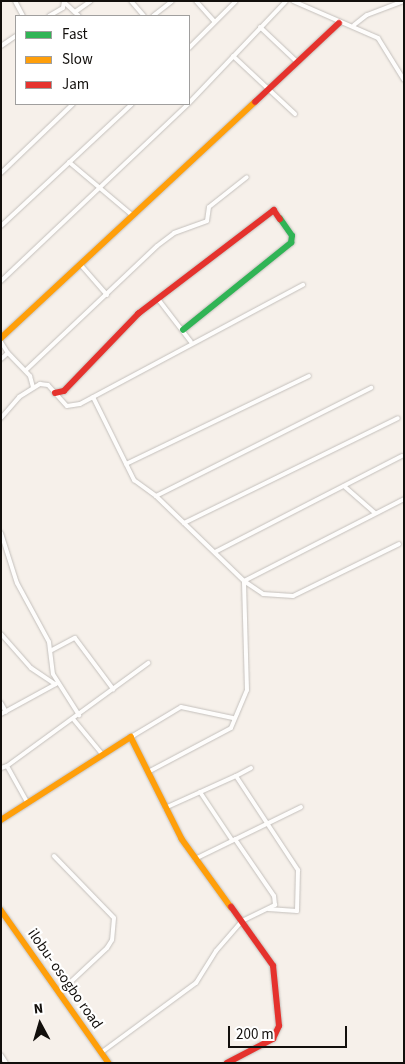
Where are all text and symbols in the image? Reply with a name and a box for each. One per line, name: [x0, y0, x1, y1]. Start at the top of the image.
legend: [15, 15, 190, 105]
text: Fast: [62, 24, 88, 45]
text: Slow: [62, 49, 93, 70]
text: Jam: [62, 74, 89, 95]
street label: ilobu- osogbo road: [24, 925, 106, 1033]
north arrow: [15, 999, 65, 1049]
text: N: [33, 999, 44, 1020]
scale bar: [230, 1016, 349, 1048]
text: 200 m: [236, 1024, 274, 1045]

